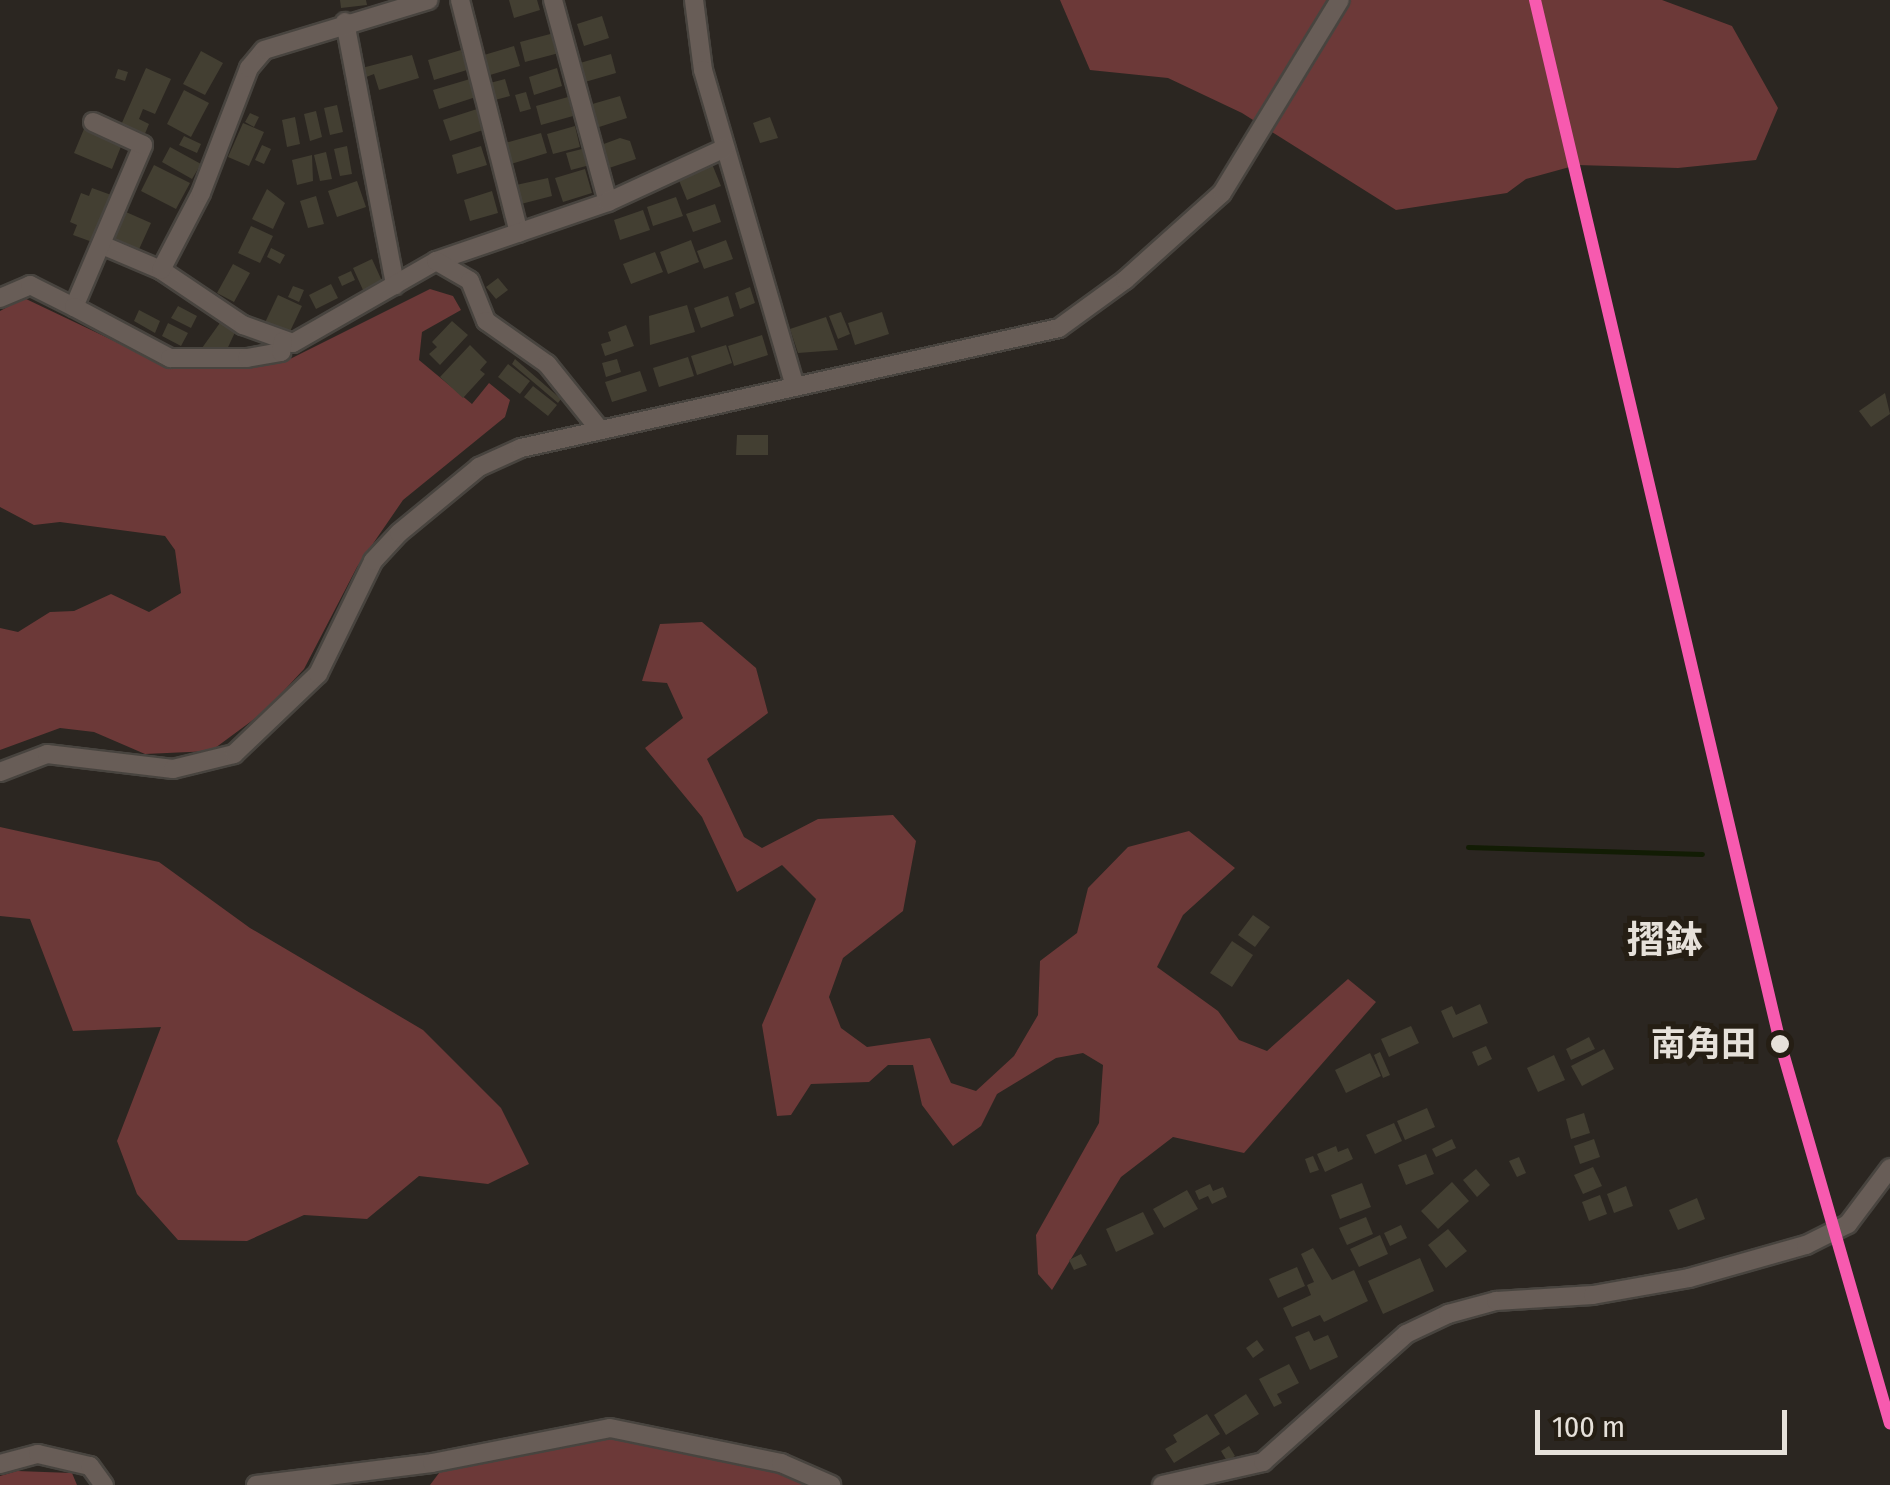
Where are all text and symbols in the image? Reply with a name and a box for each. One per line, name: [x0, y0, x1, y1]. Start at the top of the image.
district label: 摺鉢: [1627, 918, 1703, 964]
place label: 南角田: [1651, 1023, 1756, 1065]
marker: 南角田: [1765, 1029, 1795, 1059]
scale bar: [1540, 1390, 1792, 1452]
text: 100 m: [1552, 1409, 1625, 1445]

